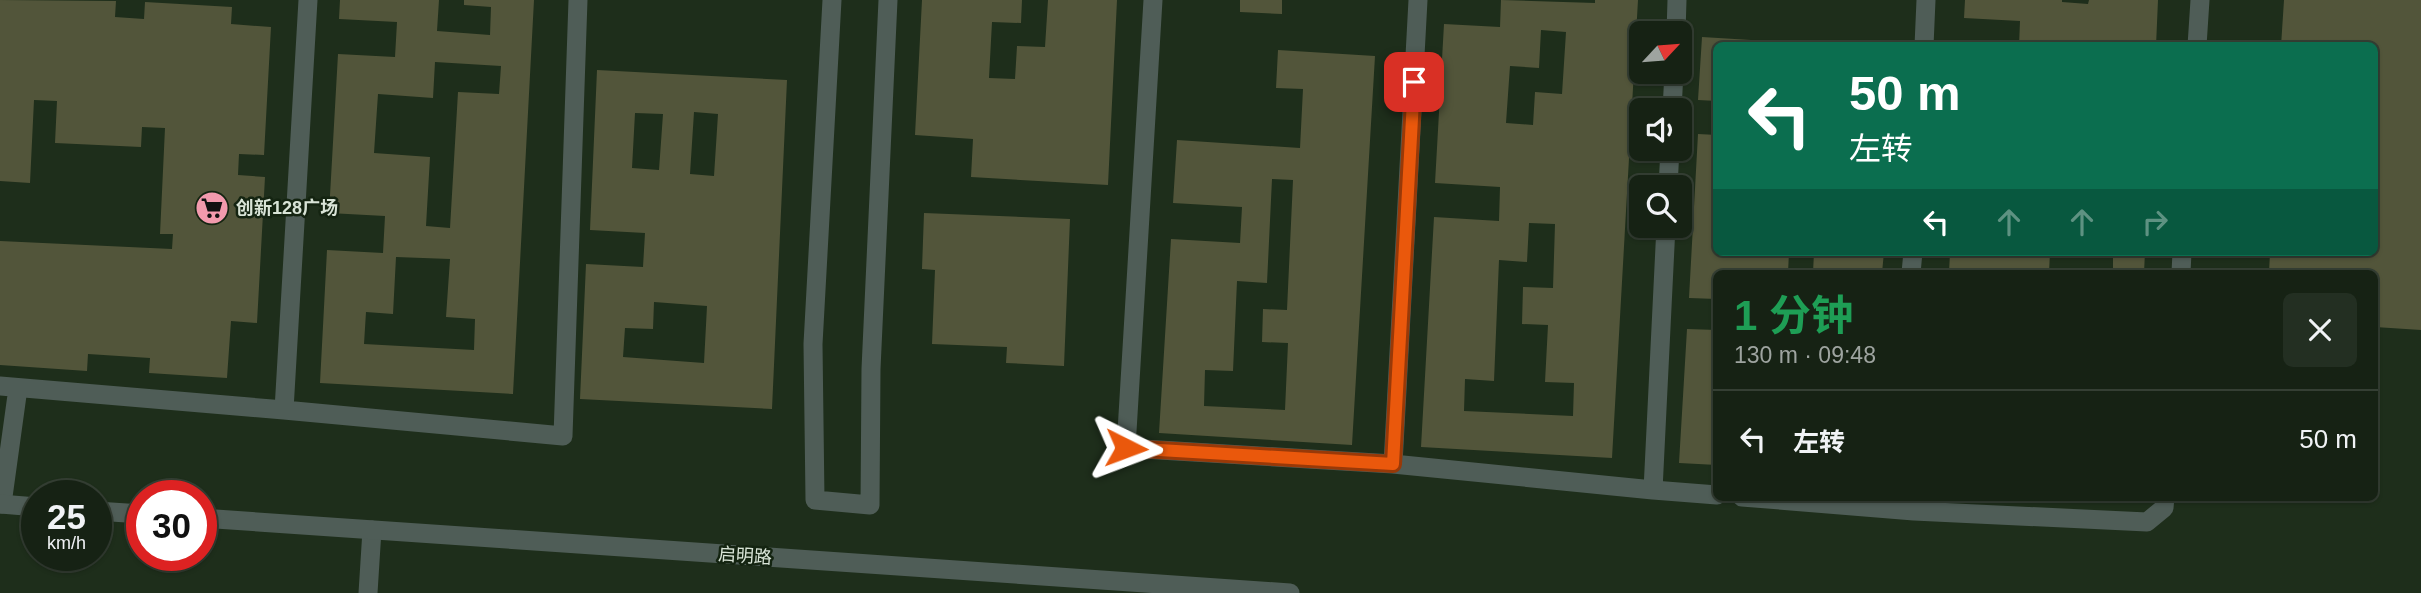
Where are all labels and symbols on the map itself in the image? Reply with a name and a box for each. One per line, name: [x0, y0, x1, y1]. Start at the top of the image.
north arrow: [1629, 21, 1692, 84]
pin: [1384, 52, 1444, 112]
supermarket icon: 创新128广场: [193, 189, 231, 227]
place label: 创新128广场: [236, 198, 338, 218]
position arrow: [1089, 411, 1163, 485]
speed limit sign: 30: [126, 480, 217, 571]
street label: 启明路: [717, 544, 773, 568]

